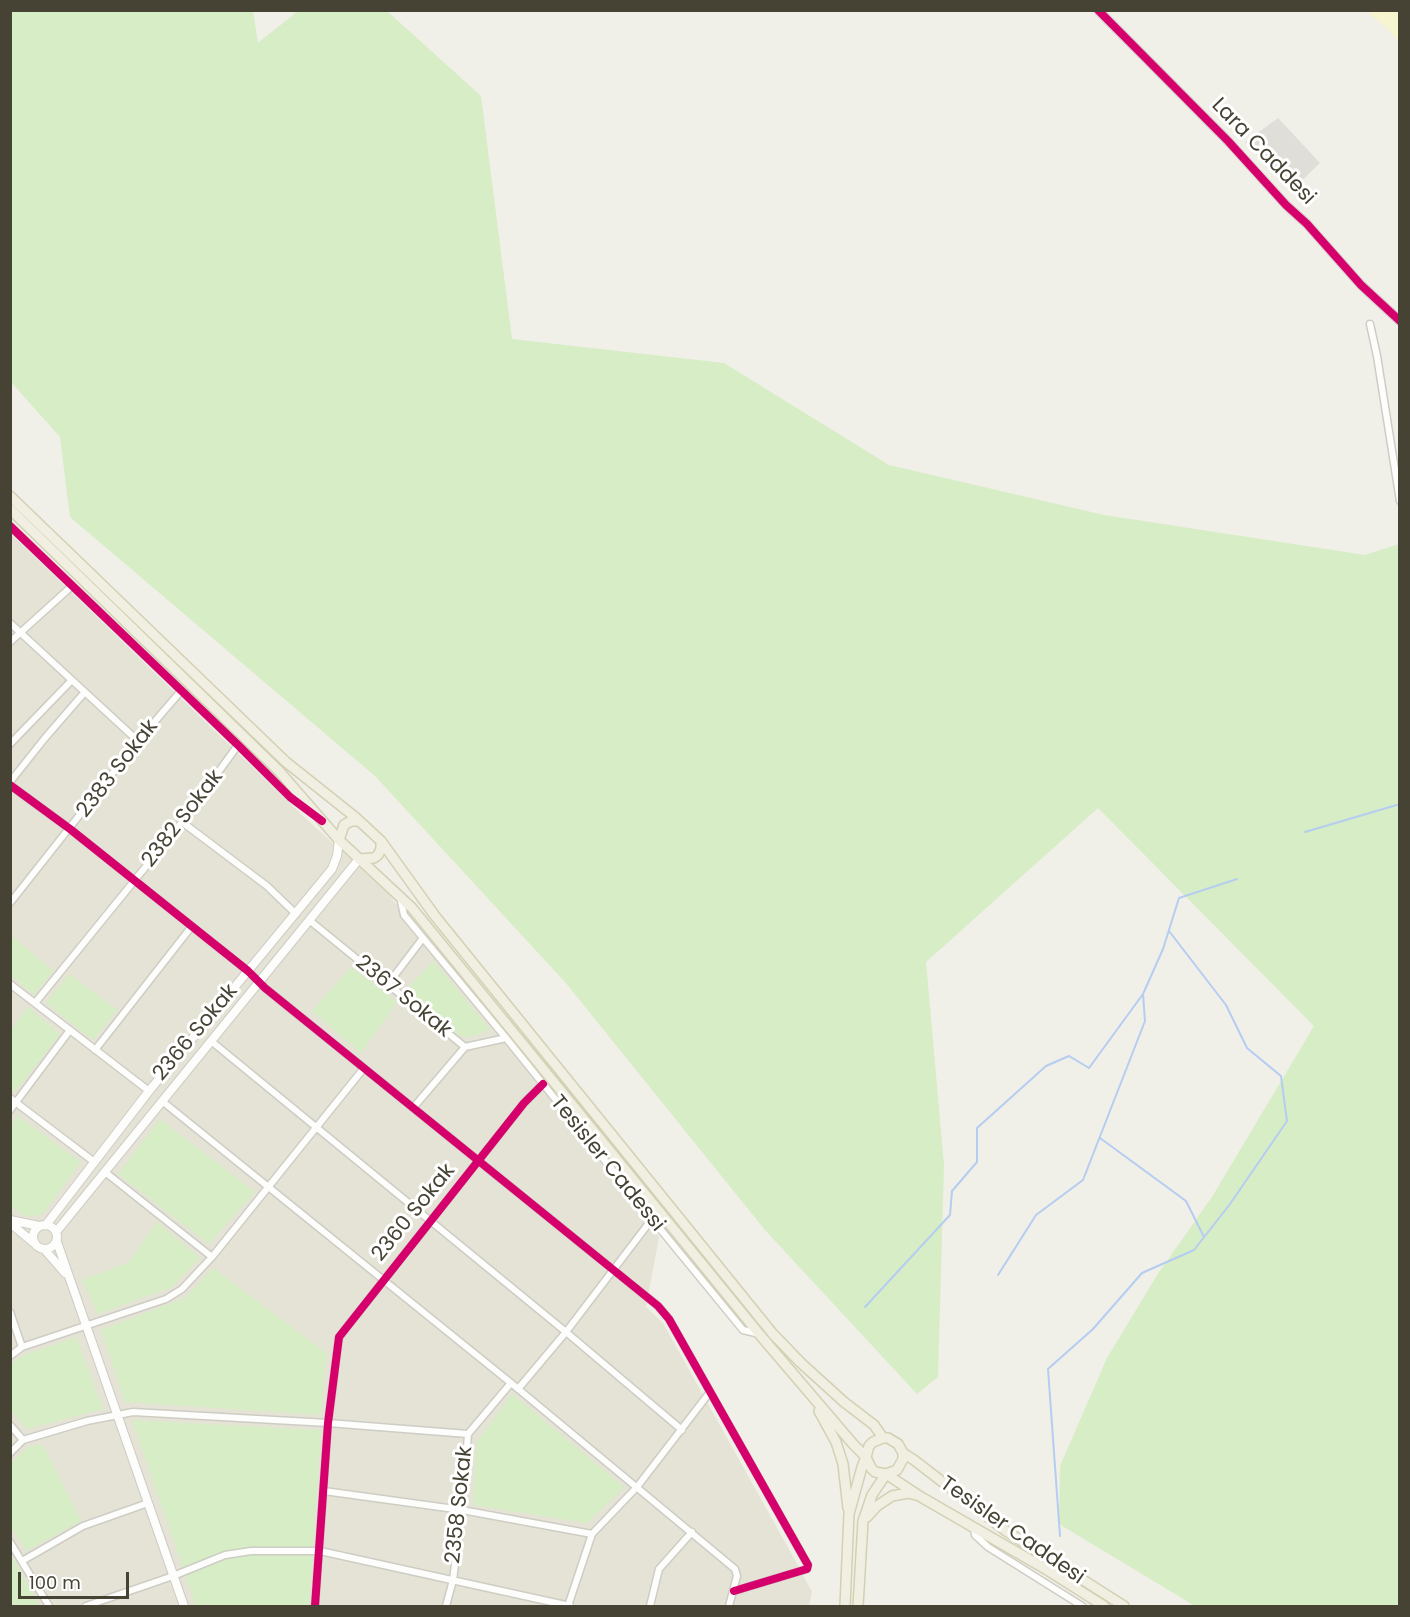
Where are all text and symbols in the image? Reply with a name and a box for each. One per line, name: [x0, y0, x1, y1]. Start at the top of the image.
street label: Lara Caddesi: [1206, 93, 1320, 211]
street label: 2383 Sokak: [72, 715, 164, 823]
street label: 2382 Sokak: [137, 765, 229, 873]
street label: 2367 Sokak: [350, 951, 456, 1043]
street label: 2366 Sokak: [148, 980, 244, 1086]
street label: Tesisler Cadessi: [544, 1091, 670, 1237]
street label: 2360 Sokak: [367, 1159, 461, 1267]
street label: 2358 Sokak: [441, 1445, 479, 1565]
street label: Tesisler Caddesi: [935, 1472, 1089, 1590]
scale bar: [21, 1560, 132, 1598]
text: 100 m: [29, 1570, 81, 1595]

